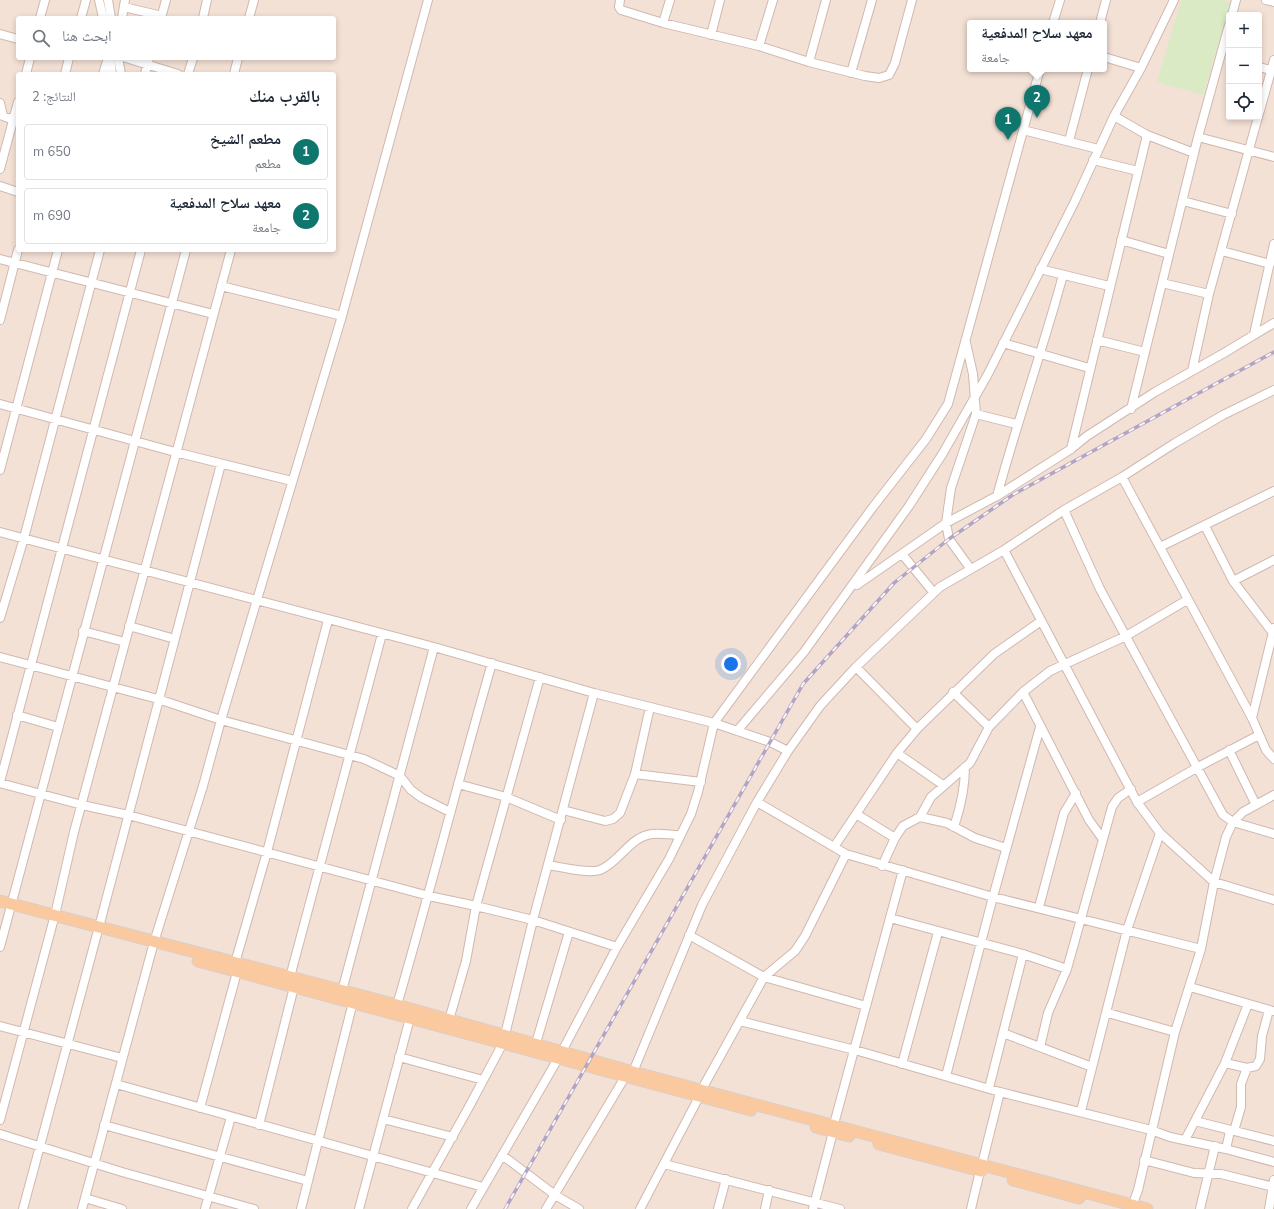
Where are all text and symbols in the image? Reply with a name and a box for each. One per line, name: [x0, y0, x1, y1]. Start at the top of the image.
map controls: [1226, 12, 1262, 120]
button: +: [1226, 12, 1262, 48]
search box: [16, 16, 336, 60]
popup: [967, 20, 1107, 72]
text: معهد سلاح المدفعية: [981, 23, 1093, 43]
text: ابحث هنا: [62, 26, 112, 46]
icon: search: [30, 27, 52, 49]
button: −: [1226, 48, 1262, 84]
text: جامعة: [981, 49, 1010, 67]
button: locate: [1226, 84, 1262, 120]
text: بالقرب منك: [249, 85, 320, 108]
pin: 2: [1024, 85, 1050, 118]
text: النتائج: 2: [32, 88, 76, 106]
pin: 1: [995, 107, 1021, 140]
text: مطعم الشيخ: [210, 129, 281, 149]
text: 650 m: [33, 143, 71, 161]
text: 1: [302, 143, 310, 161]
text: مطعم: [255, 155, 281, 173]
text: معهد سلاح المدفعية: [170, 193, 281, 213]
text: 690 m: [33, 207, 71, 225]
text: 2: [302, 207, 310, 225]
text: جامعة: [252, 219, 281, 237]
your location: [721, 654, 741, 674]

